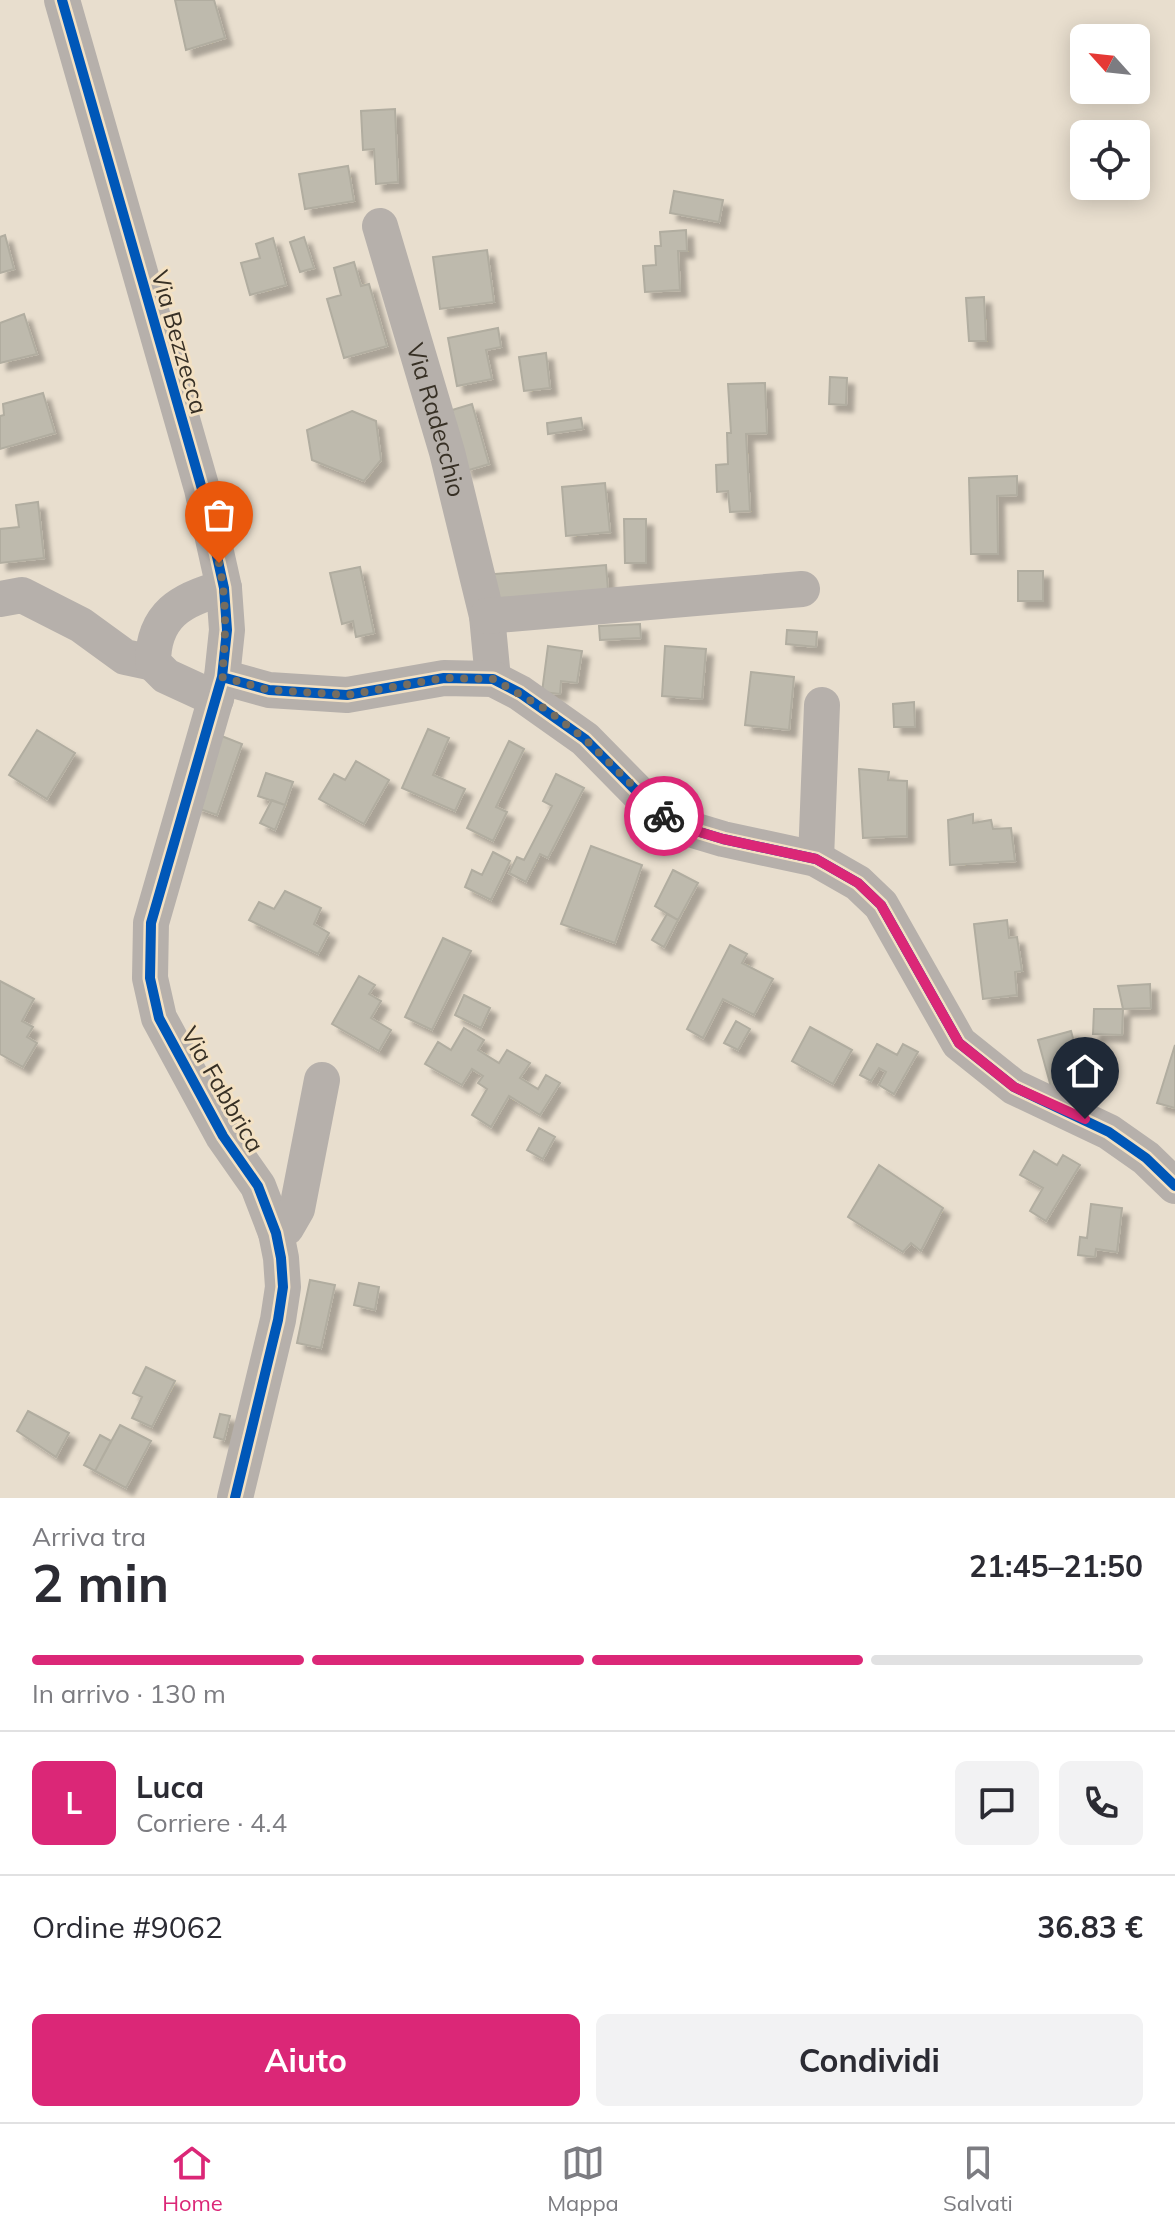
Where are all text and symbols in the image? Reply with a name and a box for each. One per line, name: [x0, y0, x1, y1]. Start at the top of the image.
north arrow: [1070, 24, 1150, 104]
map controls: [1070, 24, 1150, 200]
button: locate: [1070, 120, 1150, 200]
street label: Via Bezzecca: [145, 267, 215, 417]
street label: Via Radecchio: [400, 339, 472, 500]
pin: [185, 481, 253, 563]
icon: bag: [197, 493, 241, 537]
courier: [624, 776, 704, 856]
icon: bike: [642, 794, 686, 838]
street label: Via Fabbrica: [175, 1021, 271, 1157]
pin: [1051, 1037, 1119, 1119]
icon: home: [1063, 1049, 1107, 1093]
text: Arriva tra: [32, 1520, 146, 1553]
text: 21:45–21:50: [969, 1547, 1143, 1585]
text: 2 min: [32, 1550, 169, 1615]
text: In arrivo · 130 m: [32, 1677, 226, 1710]
button: chat: [955, 1761, 1039, 1845]
button: phone: [1059, 1761, 1143, 1845]
text: Luca: [136, 1768, 204, 1806]
text: L: [66, 1784, 82, 1822]
text: Corriere · 4.4: [136, 1806, 287, 1839]
text: Ordine #9062: [32, 1908, 223, 1946]
text: 36.83 €: [1037, 1908, 1143, 1946]
button: Aiuto: [32, 2014, 580, 2106]
button: Condividi: [596, 2014, 1143, 2106]
tab: Home: [162, 2141, 223, 2217]
tab: Mappa: [547, 2141, 619, 2217]
tab: Salvati: [943, 2141, 1013, 2217]

